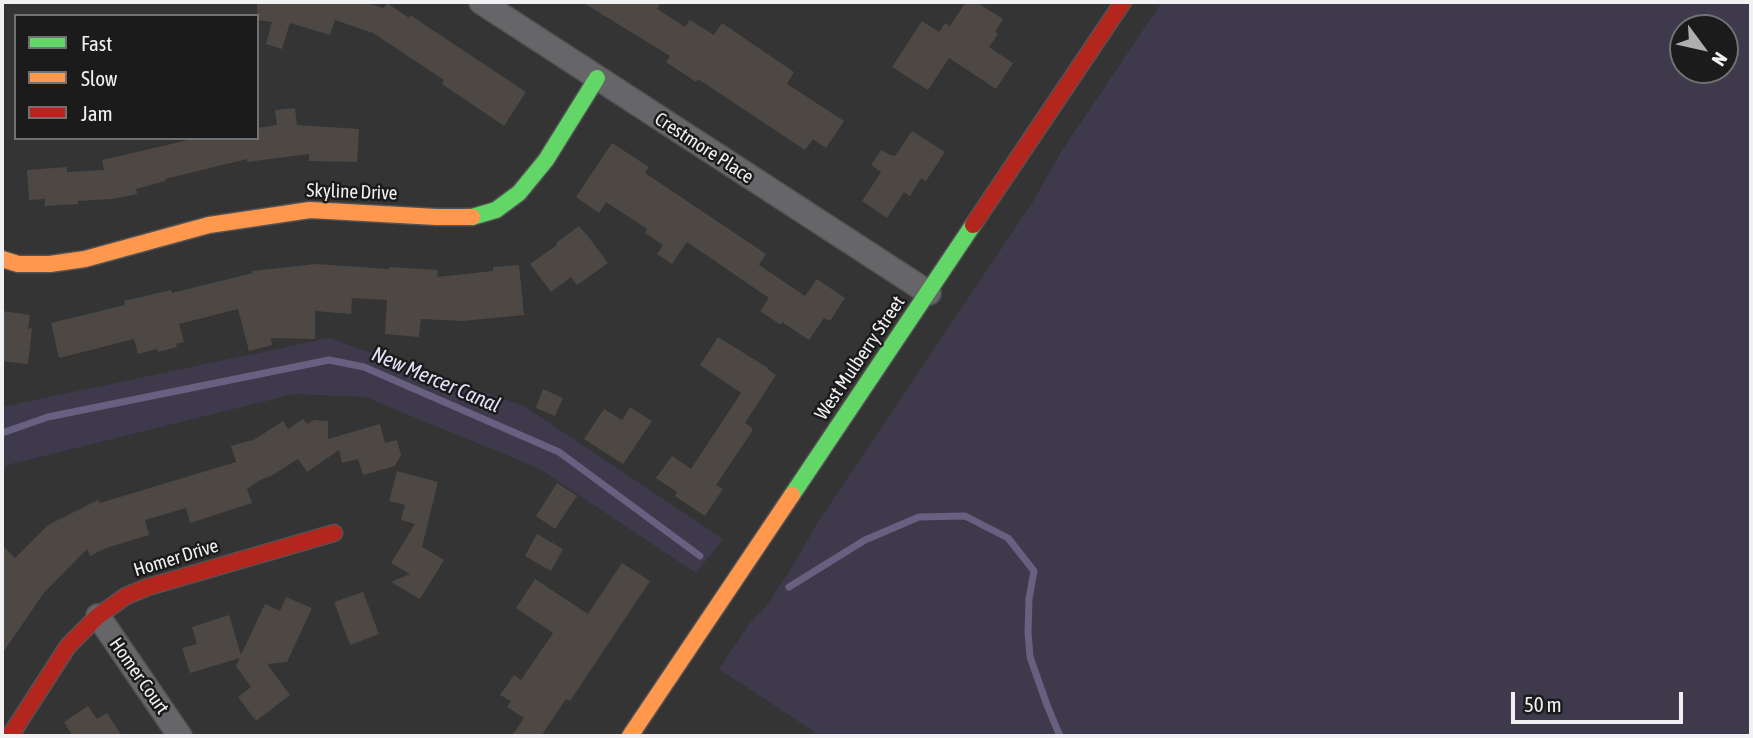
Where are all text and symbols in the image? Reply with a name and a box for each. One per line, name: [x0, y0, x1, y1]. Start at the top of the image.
legend: [14, 14, 259, 140]
north arrow: [1669, 14, 1739, 84]
text: Fast: [81, 31, 112, 55]
text: N: [1708, 49, 1732, 70]
text: Slow: [81, 66, 117, 90]
text: Jam: [81, 101, 113, 125]
street label: Crestmore Place: [650, 108, 758, 188]
street label: Skyline Drive: [306, 179, 398, 205]
street label: West Mulberry Street: [810, 292, 910, 424]
water label: New Mercer Canal: [368, 342, 504, 418]
street label: Homer Drive: [131, 534, 221, 582]
street label: Homer Court: [104, 633, 174, 719]
scale bar: [1515, 678, 1686, 722]
text: 50 m: [1524, 692, 1562, 716]

